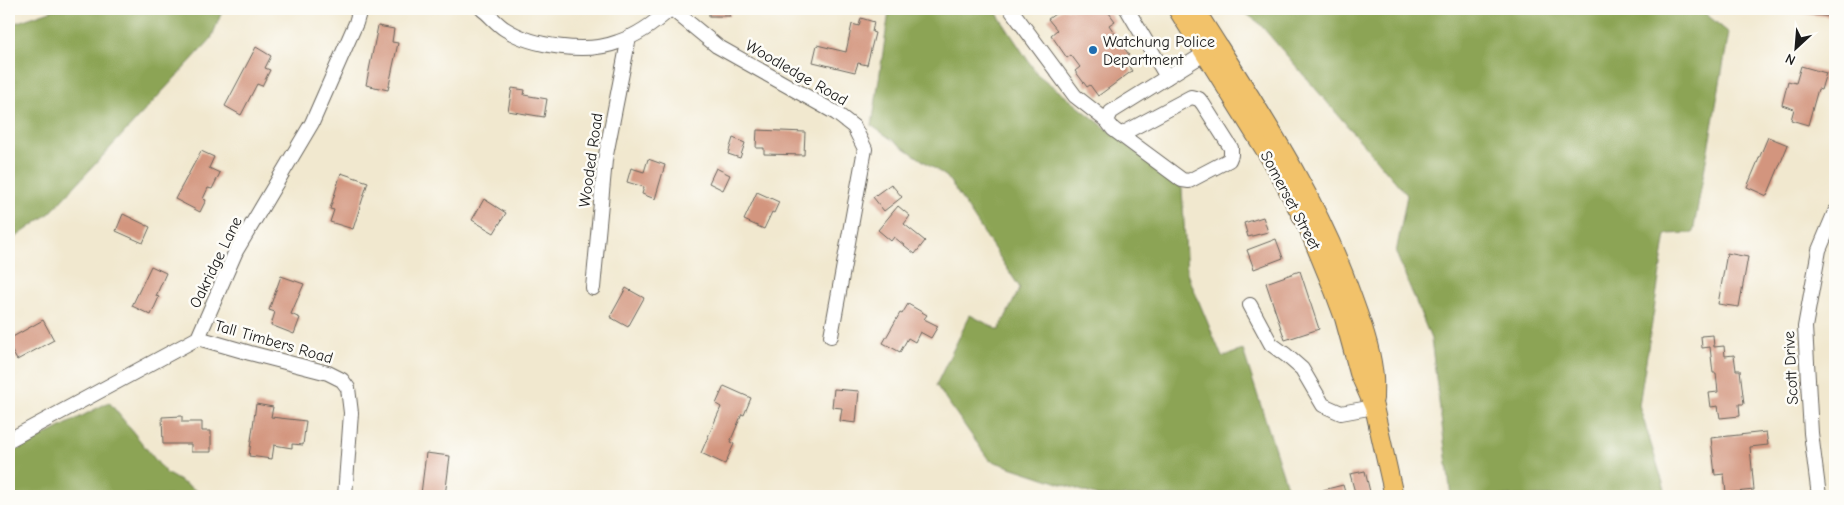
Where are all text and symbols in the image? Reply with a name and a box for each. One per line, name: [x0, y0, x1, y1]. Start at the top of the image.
north arrow: [1772, 22, 1822, 72]
place label: Watchung Police Department: [1103, 33, 1215, 69]
street label: Woodledge Road: [742, 36, 851, 109]
marker: Watchung Police Department: [1087, 44, 1099, 56]
text: N: [1783, 50, 1798, 69]
street label: Wooded Road: [575, 112, 607, 208]
street label: Somerset Street: [1256, 148, 1324, 253]
street label: Oakridge Lane: [186, 214, 246, 311]
street label: Tall Timbers Road: [213, 316, 335, 367]
street label: Scott Drive: [1780, 331, 1802, 405]

